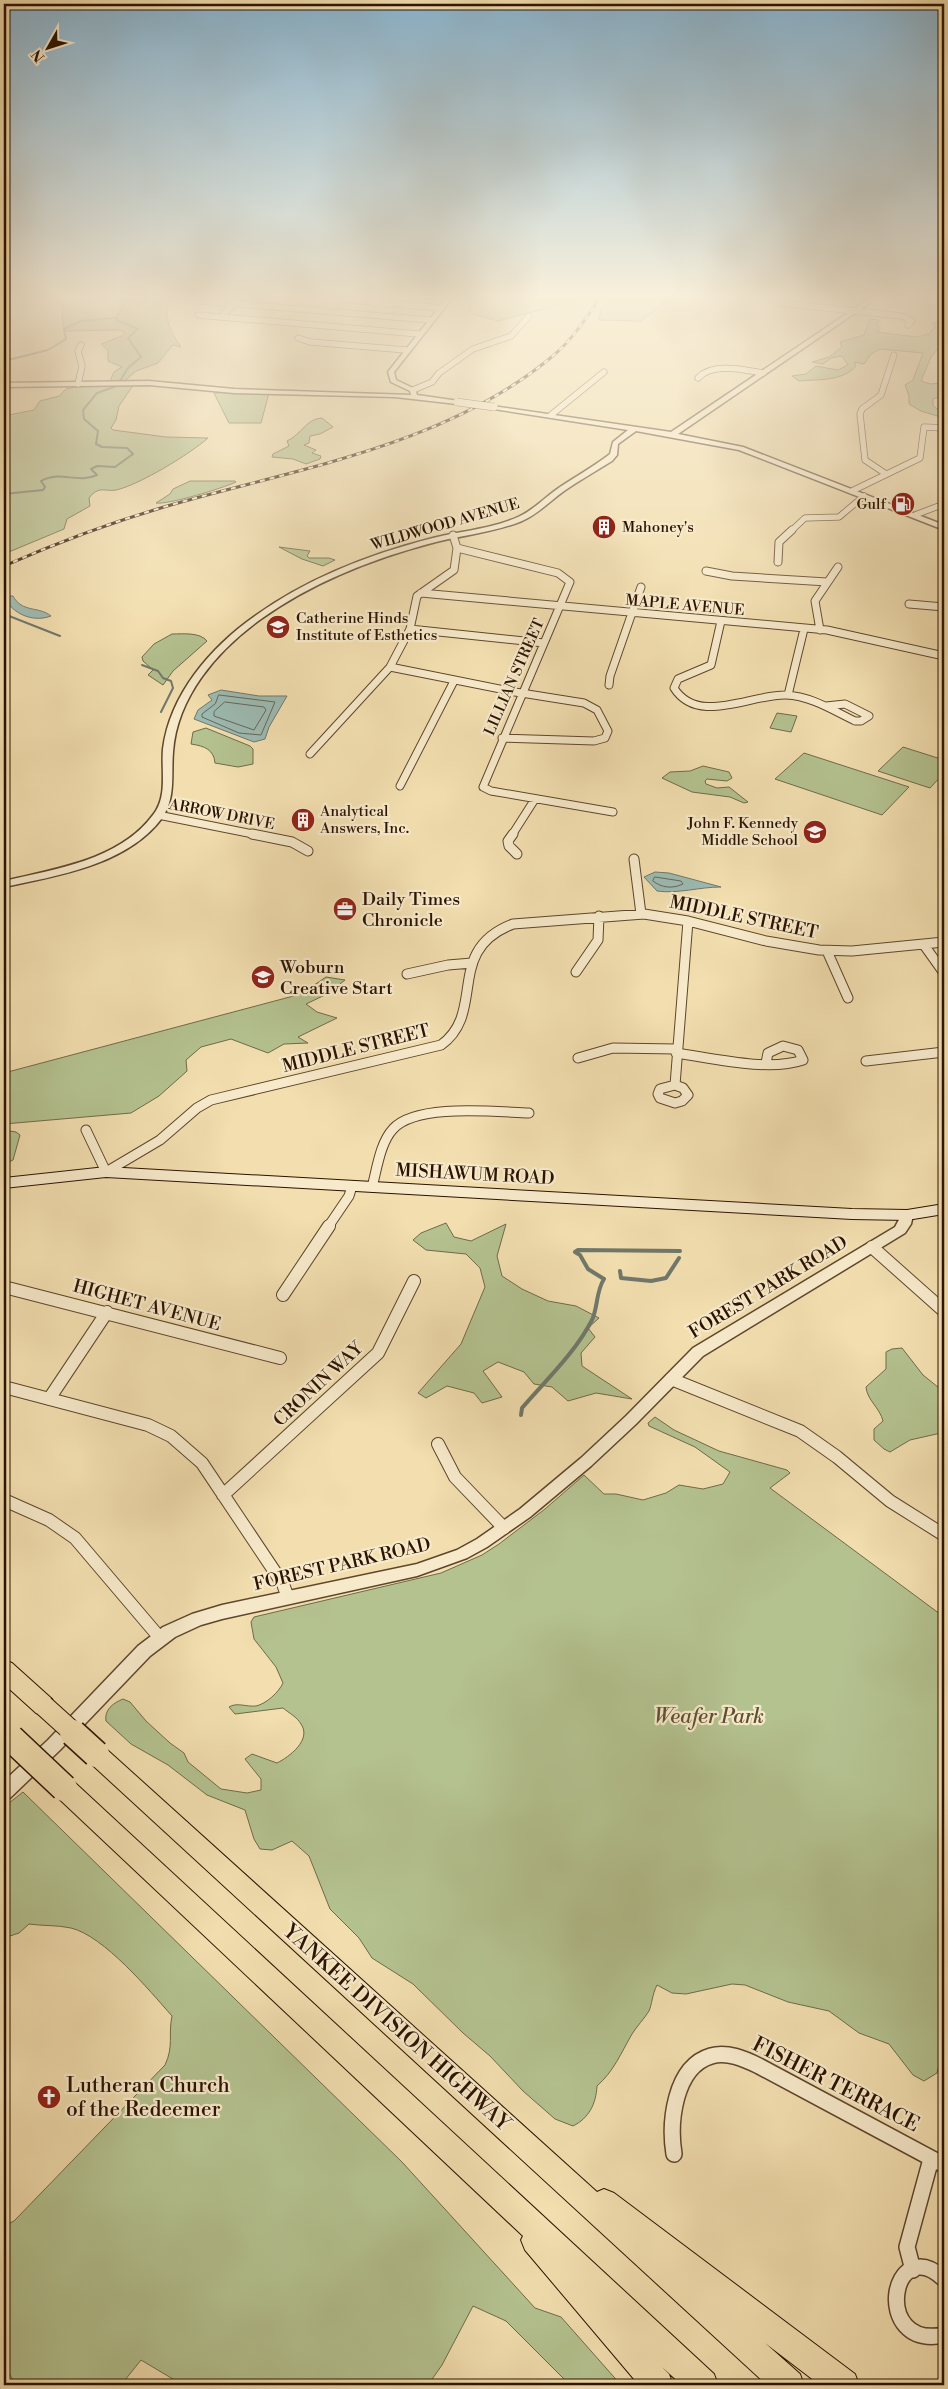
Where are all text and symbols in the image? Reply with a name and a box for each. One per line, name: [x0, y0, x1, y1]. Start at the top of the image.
north arrow: [22, 22, 72, 72]
text: N: [28, 46, 49, 66]
fuel station icon: Gulf: [890, 491, 916, 517]
street label: WILDWOOD AVENUE: [368, 494, 522, 555]
place label: Gulf: [857, 495, 887, 514]
building icon: Mahoney's: [591, 514, 617, 540]
place label: Mahoney's: [622, 518, 694, 537]
street label: MAPLE AVENUE: [625, 591, 745, 620]
place label: Catherine Hinds Institute of Esthetics: [296, 609, 437, 645]
school or university icon: Catherine Hinds Institute of Esthetics: [265, 614, 291, 640]
street label: LILLIAN STREET: [480, 615, 549, 739]
street label: ARROW DRIVE: [166, 795, 276, 834]
place label: Analytical Answers, Inc.: [319, 802, 409, 838]
building icon: Analytical Answers, Inc.: [290, 807, 316, 833]
place label: John F. Kennedy Middle School: [686, 814, 799, 850]
school or university icon: John F. Kennedy Middle School: [802, 819, 828, 845]
place label: Daily Times Chronicle: [362, 888, 460, 932]
street label: MIDDLE STREET: [667, 891, 821, 945]
office icon: Daily Times Chronicle: [332, 896, 358, 922]
place label: Woburn Creative Start: [279, 956, 393, 1000]
school or university icon: Woburn Creative Start: [250, 964, 276, 990]
street label: MIDDLE STREET: [280, 1019, 433, 1078]
street label: MISHAWUM ROAD: [395, 1159, 555, 1190]
street label: FOREST PARK ROAD: [685, 1231, 852, 1344]
street label: HIGHET AVENUE: [70, 1275, 223, 1336]
street label: CRONIN WAY: [269, 1336, 369, 1432]
street label: FOREST PARK ROAD: [251, 1533, 433, 1596]
park label: Weafer Park: [654, 1704, 764, 1730]
street label: YANKEE DIVISION HIGHWAY: [276, 1918, 516, 2138]
street label: FISHER TERRACE: [748, 2031, 924, 2138]
place label: Lutheran Church of the Redeemer: [66, 2073, 230, 2123]
church icon: Lutheran Church of the Redeemer: [36, 2084, 62, 2110]

